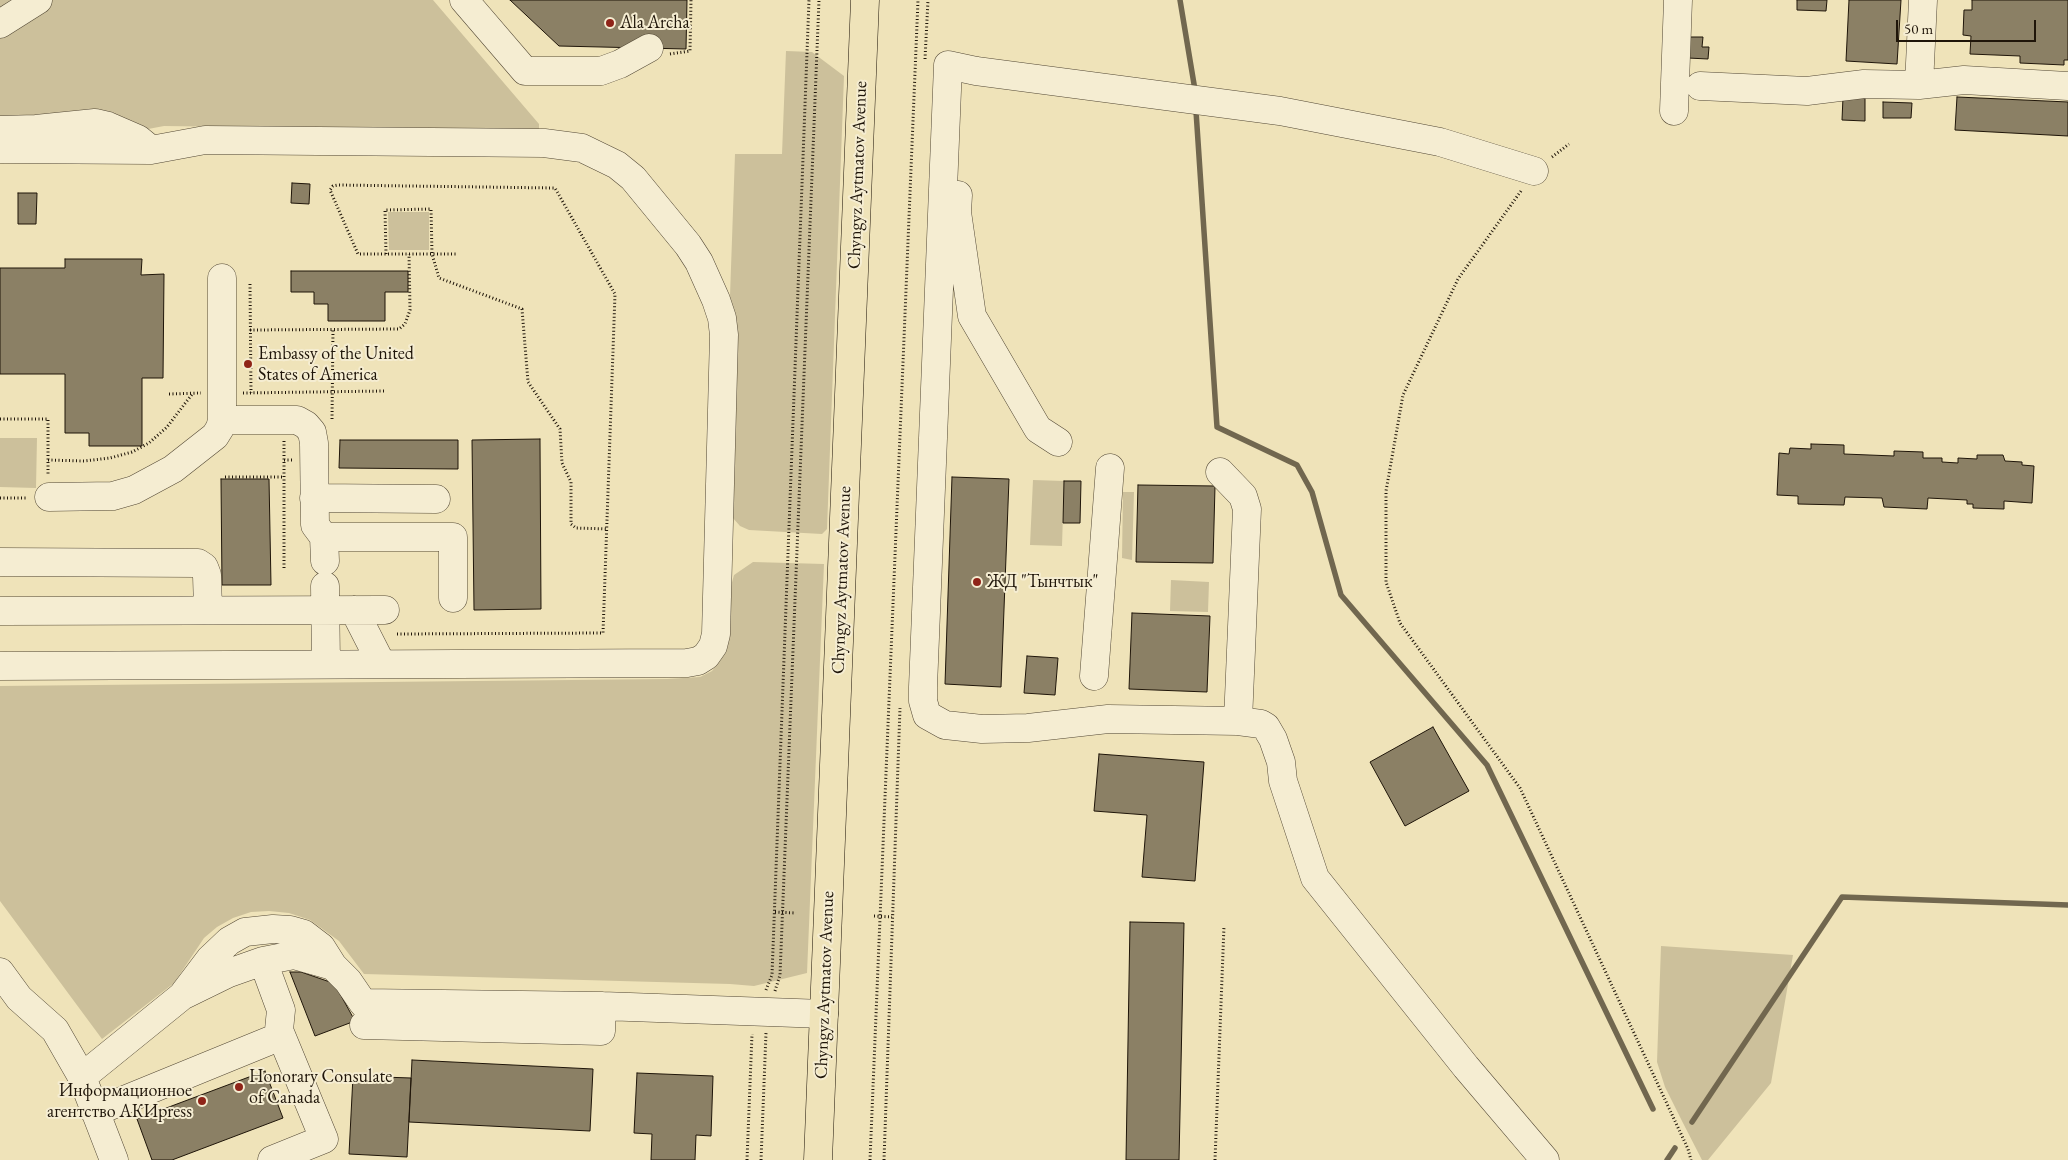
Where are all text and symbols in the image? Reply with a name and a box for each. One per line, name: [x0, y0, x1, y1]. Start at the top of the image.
scale bar: [1898, 10, 2038, 42]
place label: Ala Archa: [620, 12, 690, 34]
marker: Ala Archa: [604, 17, 616, 29]
text: 50 m: [1904, 19, 1933, 38]
street label: Chyngyz Aytmatov Avenue: [844, 81, 872, 269]
place label: Embassy of the United States of America: [258, 343, 414, 386]
marker: Embassy of the United States of America: [242, 358, 254, 370]
street label: Chyngyz Aytmatov Avenue: [828, 486, 856, 674]
place label: ЖД "Тынчтык": [987, 571, 1099, 593]
marker: ЖД "Тынчтык": [971, 576, 983, 588]
street label: Chyngyz Aytmatov Avenue: [811, 891, 839, 1079]
place label: Honorary Consulate of Canada: [249, 1066, 392, 1108]
place label: Информационное агентство АКИpress: [47, 1080, 192, 1122]
marker: Honorary Consulate of Canada: [233, 1081, 245, 1093]
marker: Информационное агентство АКИpress: [196, 1095, 208, 1107]

